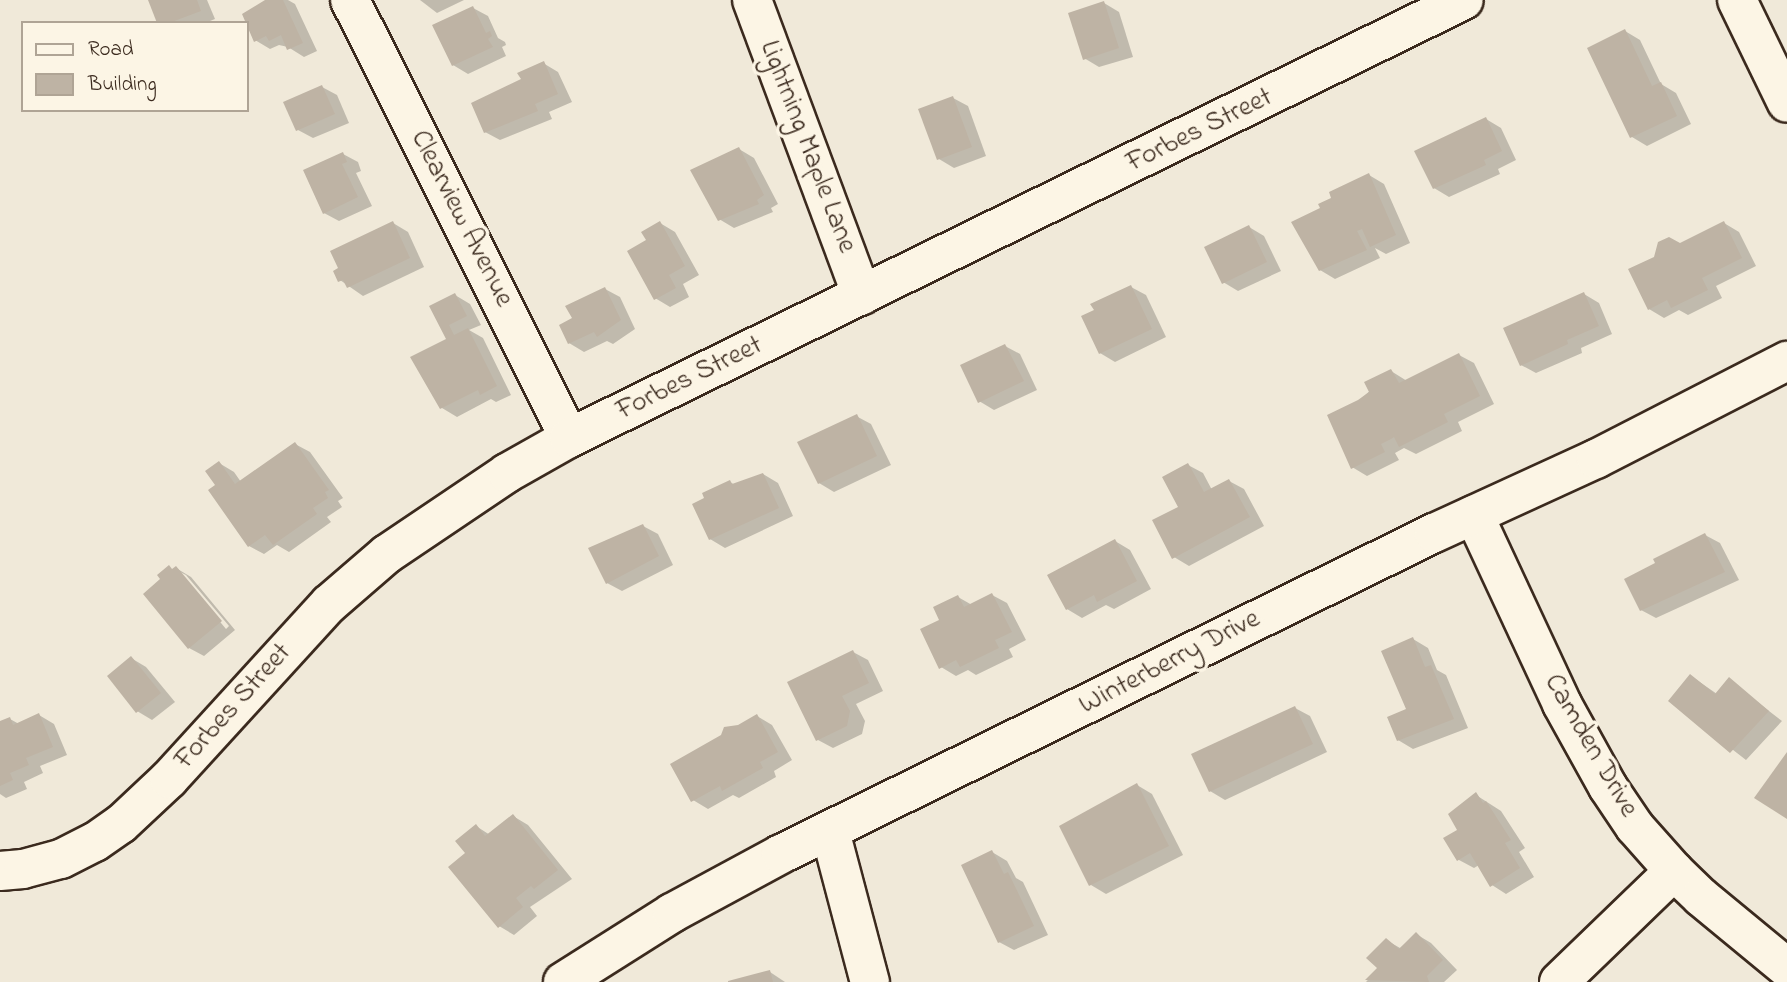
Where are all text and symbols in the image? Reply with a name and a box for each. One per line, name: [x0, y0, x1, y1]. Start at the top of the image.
legend: [21, 21, 248, 112]
text: Road: [88, 35, 134, 65]
street label: Lightning Maple Lane: [751, 36, 863, 258]
text: Building: [88, 70, 157, 100]
street label: Forbes Street: [1122, 81, 1278, 181]
street label: Clearview Avenue: [402, 125, 520, 313]
street label: Forbes Street: [612, 329, 768, 429]
street label: Winterberry Drive: [1074, 603, 1266, 723]
street label: Forbes Street: [169, 637, 299, 777]
street label: Camden Drive: [1536, 668, 1644, 824]

